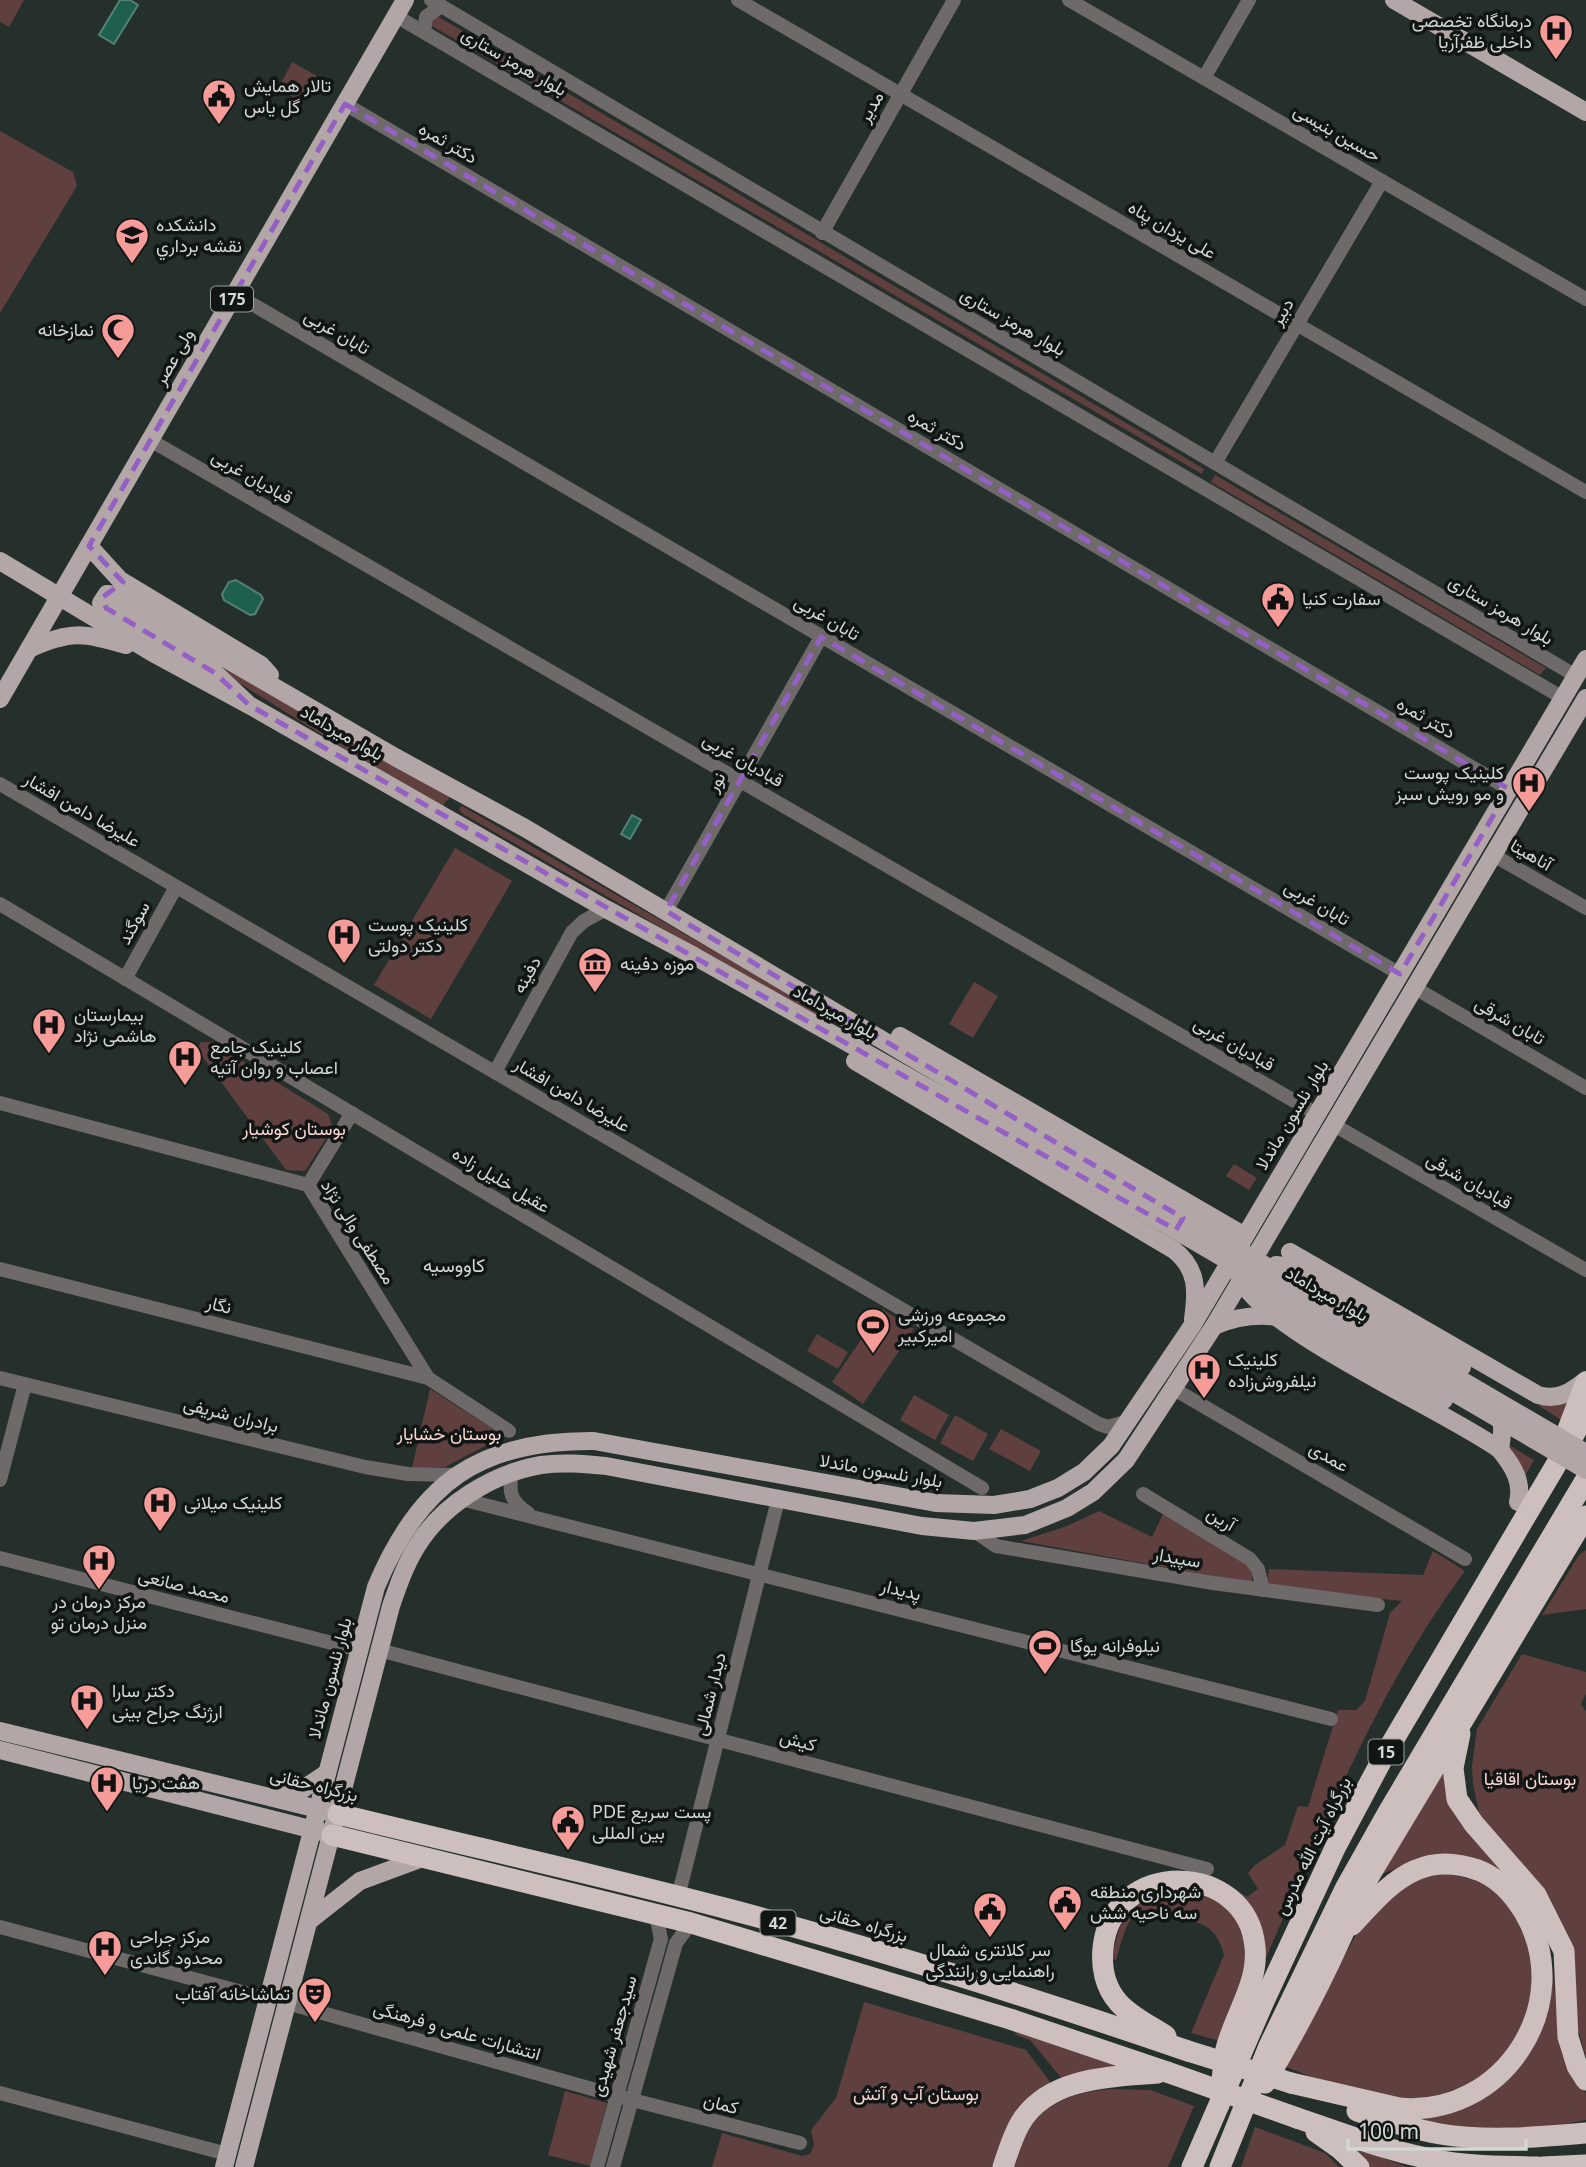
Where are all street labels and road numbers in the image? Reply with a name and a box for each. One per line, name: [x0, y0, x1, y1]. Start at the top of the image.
street label: بلوار هرمز ستاری: [457, 21, 572, 101]
street label: مدیر: [851, 86, 889, 127]
street label: حسین بنیسی: [1290, 98, 1385, 167]
street label: دکتر ثمره: [415, 116, 482, 169]
street label: علی یزدان پناه: [1124, 194, 1221, 265]
street label: بلوار هرمز ستاری: [956, 281, 1071, 361]
road number: 175: [211, 286, 253, 312]
street label: دبیر: [1263, 293, 1299, 331]
street label: تابان غربی: [300, 303, 375, 360]
street label: ولی عصر: [147, 324, 199, 390]
street label: دکتر ثمره: [904, 403, 971, 456]
street label: قبادیان غربی: [208, 443, 297, 509]
street label: بلوار هرمز ستاری: [1445, 568, 1558, 650]
street label: تابان غربی: [790, 589, 865, 646]
street label: دکتر ثمره: [1393, 691, 1460, 744]
street label: بلوار میرداماد: [297, 699, 388, 766]
street label: قبادیان غربی: [699, 726, 788, 792]
street label: علیرضا دامن افشار: [19, 766, 145, 852]
street label: نور: [699, 767, 730, 797]
street label: آناهیتا: [1506, 833, 1558, 877]
street label: تابان غربی: [1280, 874, 1355, 931]
street label: سوگند: [112, 897, 155, 948]
street label: دفینه: [506, 952, 546, 997]
street label: بلوار میرداماد: [789, 978, 882, 1044]
street label: تابان شرقی: [1471, 990, 1550, 1050]
street label: قبادیان غربی: [1190, 1010, 1279, 1076]
street label: علیرضا دامن افشار: [509, 1051, 635, 1137]
street label: بلوار نلسون ماندلا: [1249, 1055, 1333, 1174]
street label: عقیل خلیل زاده: [448, 1141, 555, 1218]
street label: قبادیان شرقی: [1422, 1146, 1517, 1214]
street label: مصطفی والی نژاد: [316, 1174, 402, 1288]
street label: بلوار میرداماد: [1282, 1260, 1373, 1327]
street label: نگار: [203, 1289, 234, 1319]
street label: برادران شریفی: [181, 1391, 281, 1437]
street label: عمدی: [1305, 1435, 1354, 1477]
street label: بلوار نلسون ماندلا: [818, 1447, 944, 1493]
street label: آرین: [1203, 1500, 1242, 1537]
street label: سپیدار: [1150, 1541, 1203, 1574]
street label: محمد صانعی: [136, 1562, 232, 1608]
street label: پدیدار: [877, 1572, 924, 1607]
street label: بلوار نلسون ماندلا: [301, 1615, 357, 1741]
street label: دیدار شمالی: [687, 1650, 731, 1738]
street label: کیش: [777, 1724, 819, 1756]
road number: 15: [1368, 1740, 1404, 1764]
street label: بزرگراه حقانی: [268, 1762, 361, 1807]
street label: بزرگراه آیت الله مدرس: [1268, 1772, 1356, 1919]
street label: بزرگراه حقانی: [818, 1899, 911, 1947]
road number: 42: [760, 1910, 796, 1936]
street label: سیدجعفر شهیدی: [584, 1972, 642, 2099]
street label: انتشارات علمی و فرهنگی: [371, 1995, 544, 2065]
street label: کمان: [701, 2087, 741, 2119]

